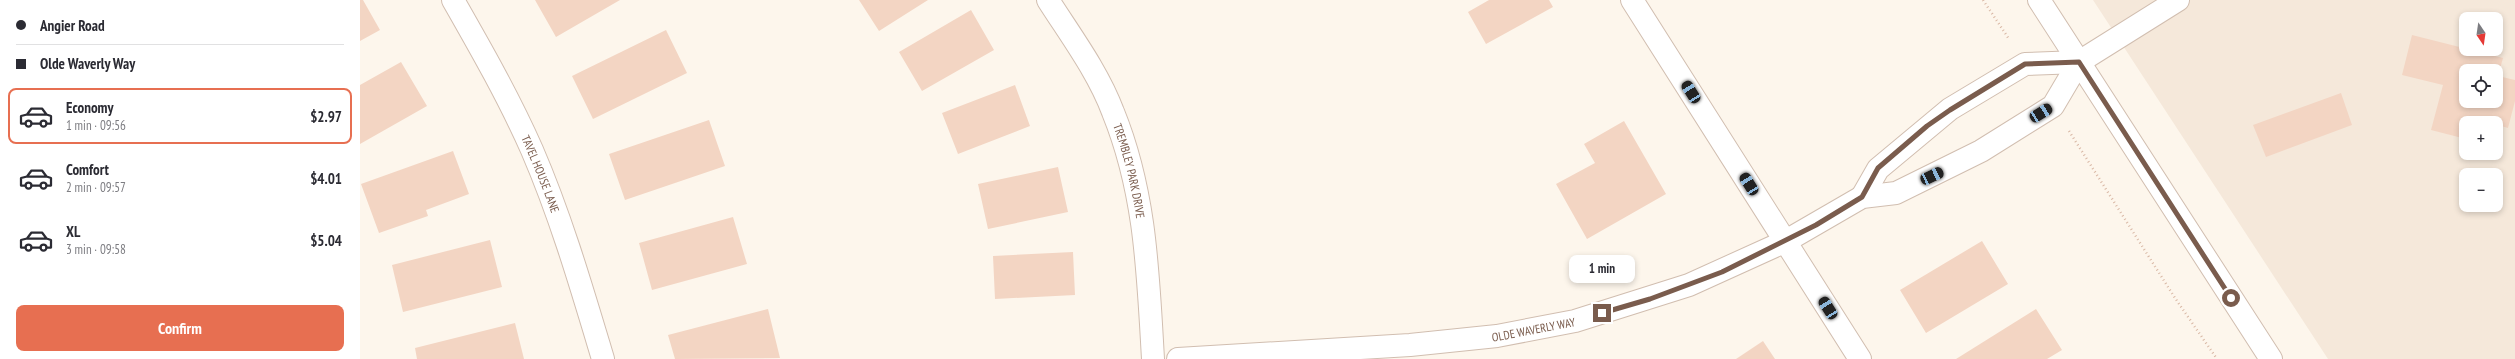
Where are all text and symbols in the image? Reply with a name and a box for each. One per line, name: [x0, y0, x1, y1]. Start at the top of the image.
north arrow: [2459, 12, 2503, 56]
map controls: [2459, 12, 2503, 212]
text: Angier Road: [40, 16, 105, 35]
text: Olde Waverly Way: [40, 54, 135, 73]
button: locate: [2459, 64, 2503, 108]
car: [1680, 79, 1702, 105]
icon: car: [18, 98, 54, 134]
text: Economy: [66, 98, 114, 117]
car: [2028, 102, 2054, 124]
text: $2.97: [310, 107, 342, 126]
button: +: [2459, 116, 2503, 160]
text: 1 min · 09:56: [66, 117, 126, 134]
street label: TREMBLEY PARK DRIVE: [1111, 121, 1149, 219]
street label: TAVEL HOUSE LANE: [519, 132, 563, 214]
icon: car: [18, 160, 54, 196]
text: Comfort: [66, 160, 109, 179]
car: [1919, 165, 1945, 187]
button: −: [2459, 168, 2503, 212]
text: $4.01: [310, 169, 342, 188]
car: [1738, 171, 1760, 197]
text: 2 min · 09:57: [66, 179, 126, 196]
icon: car: [18, 222, 54, 258]
text: XL: [66, 222, 80, 241]
text: $5.04: [310, 231, 342, 250]
text: 3 min · 09:58: [66, 241, 126, 258]
callout: 1 min: [1569, 255, 1635, 283]
text: 1 min: [1589, 260, 1615, 277]
route start: [2222, 289, 2240, 307]
car: [1817, 295, 1839, 321]
route end: [1593, 304, 1611, 322]
button: Confirm: [16, 305, 344, 351]
street label: OLDE WAVERLY WAY: [1491, 314, 1577, 344]

